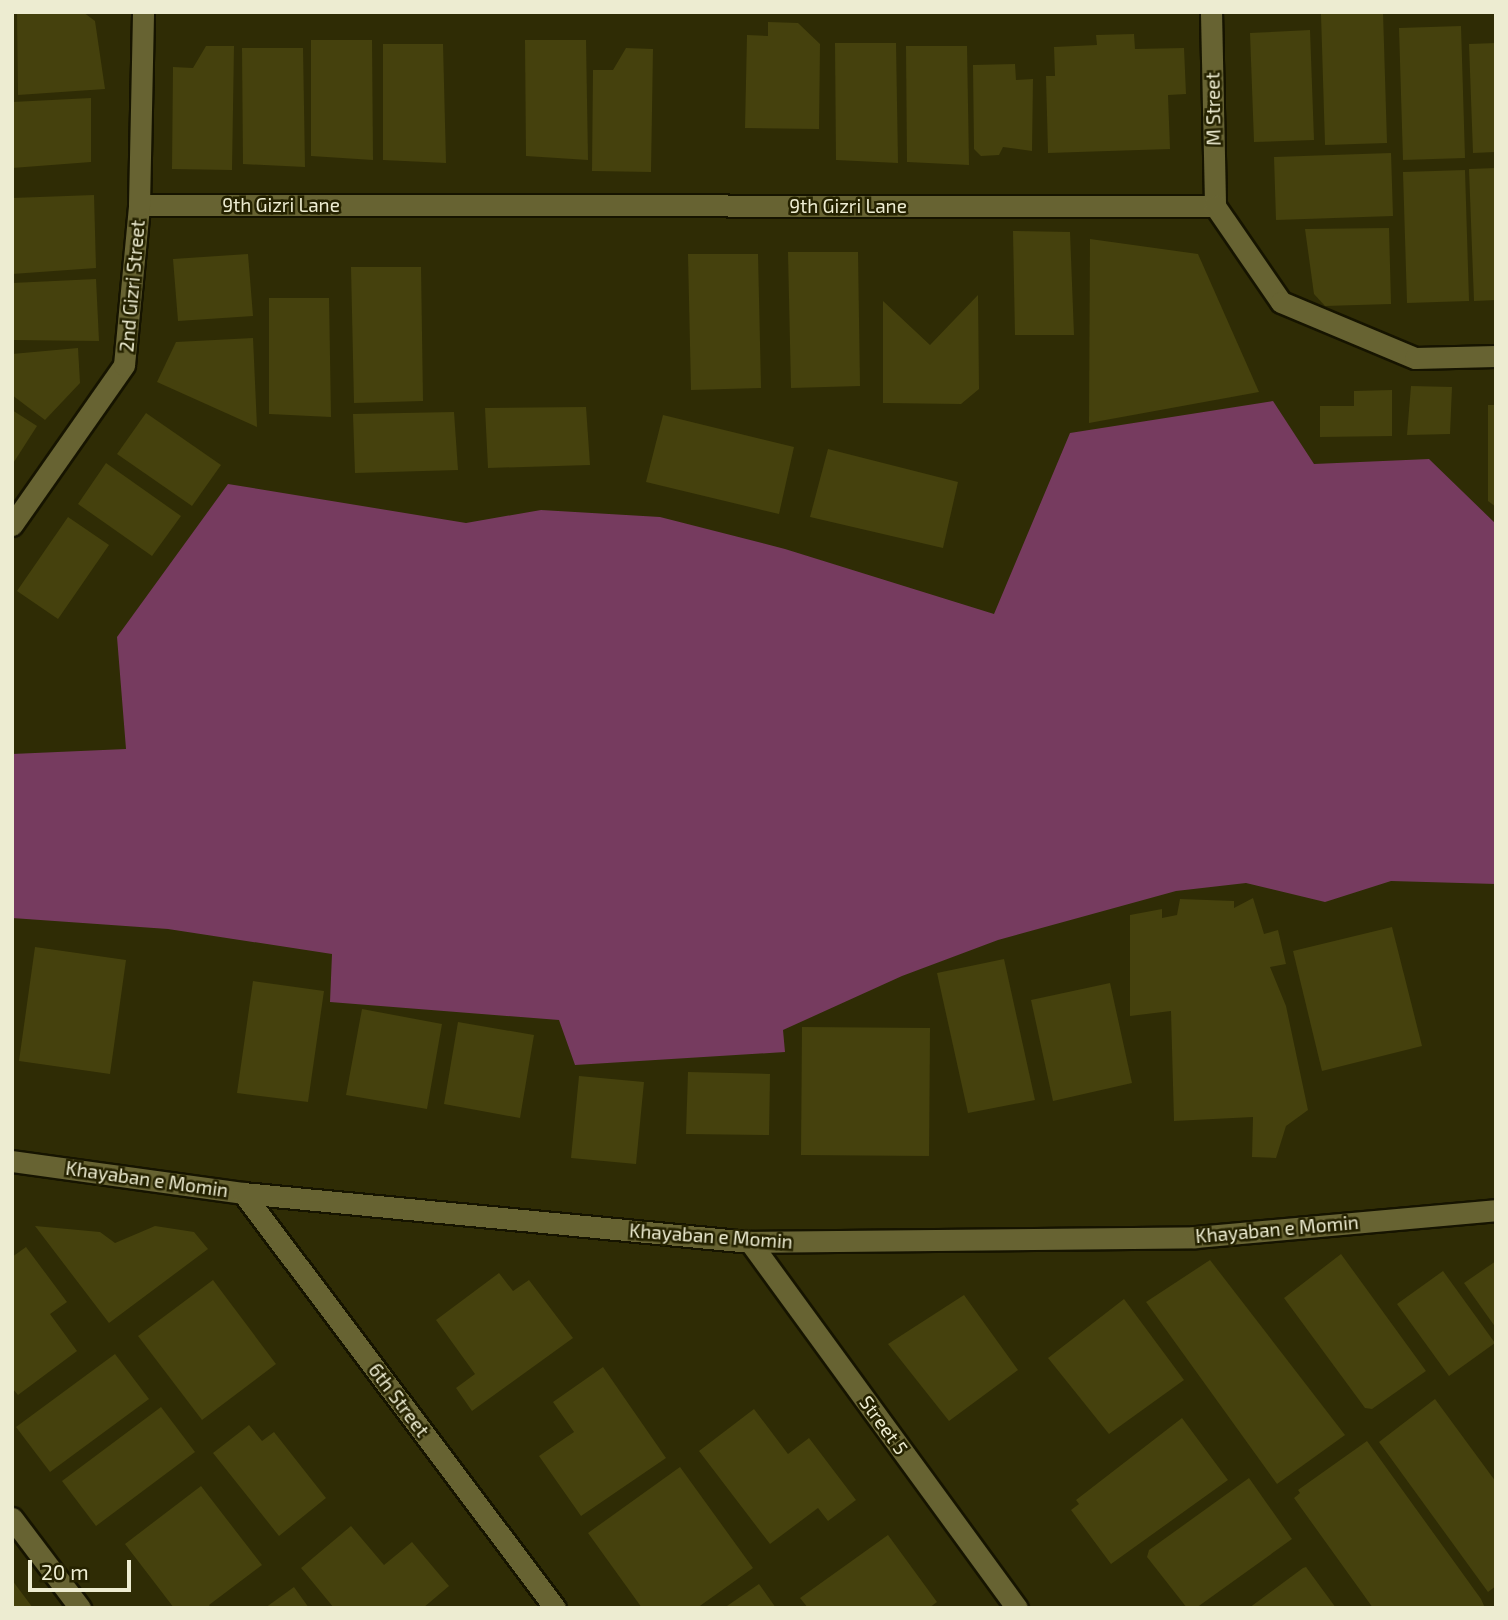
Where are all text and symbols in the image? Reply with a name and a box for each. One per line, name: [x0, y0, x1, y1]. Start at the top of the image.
street label: M Street: [1201, 72, 1225, 146]
street label: 9th Gizri Lane: [222, 194, 340, 216]
street label: 9th Gizri Lane: [789, 195, 907, 217]
street label: 2nd Gizri Street: [115, 219, 149, 353]
street label: Khayaban e Momin: [64, 1156, 230, 1202]
street label: Khayaban e Momin: [1194, 1211, 1360, 1247]
street label: Khayaban e Momin: [628, 1219, 794, 1253]
street label: 6th Street: [364, 1359, 434, 1441]
street label: Street 5: [855, 1391, 913, 1459]
scale bar: [32, 1546, 135, 1590]
text: 20 m: [41, 1559, 89, 1584]

